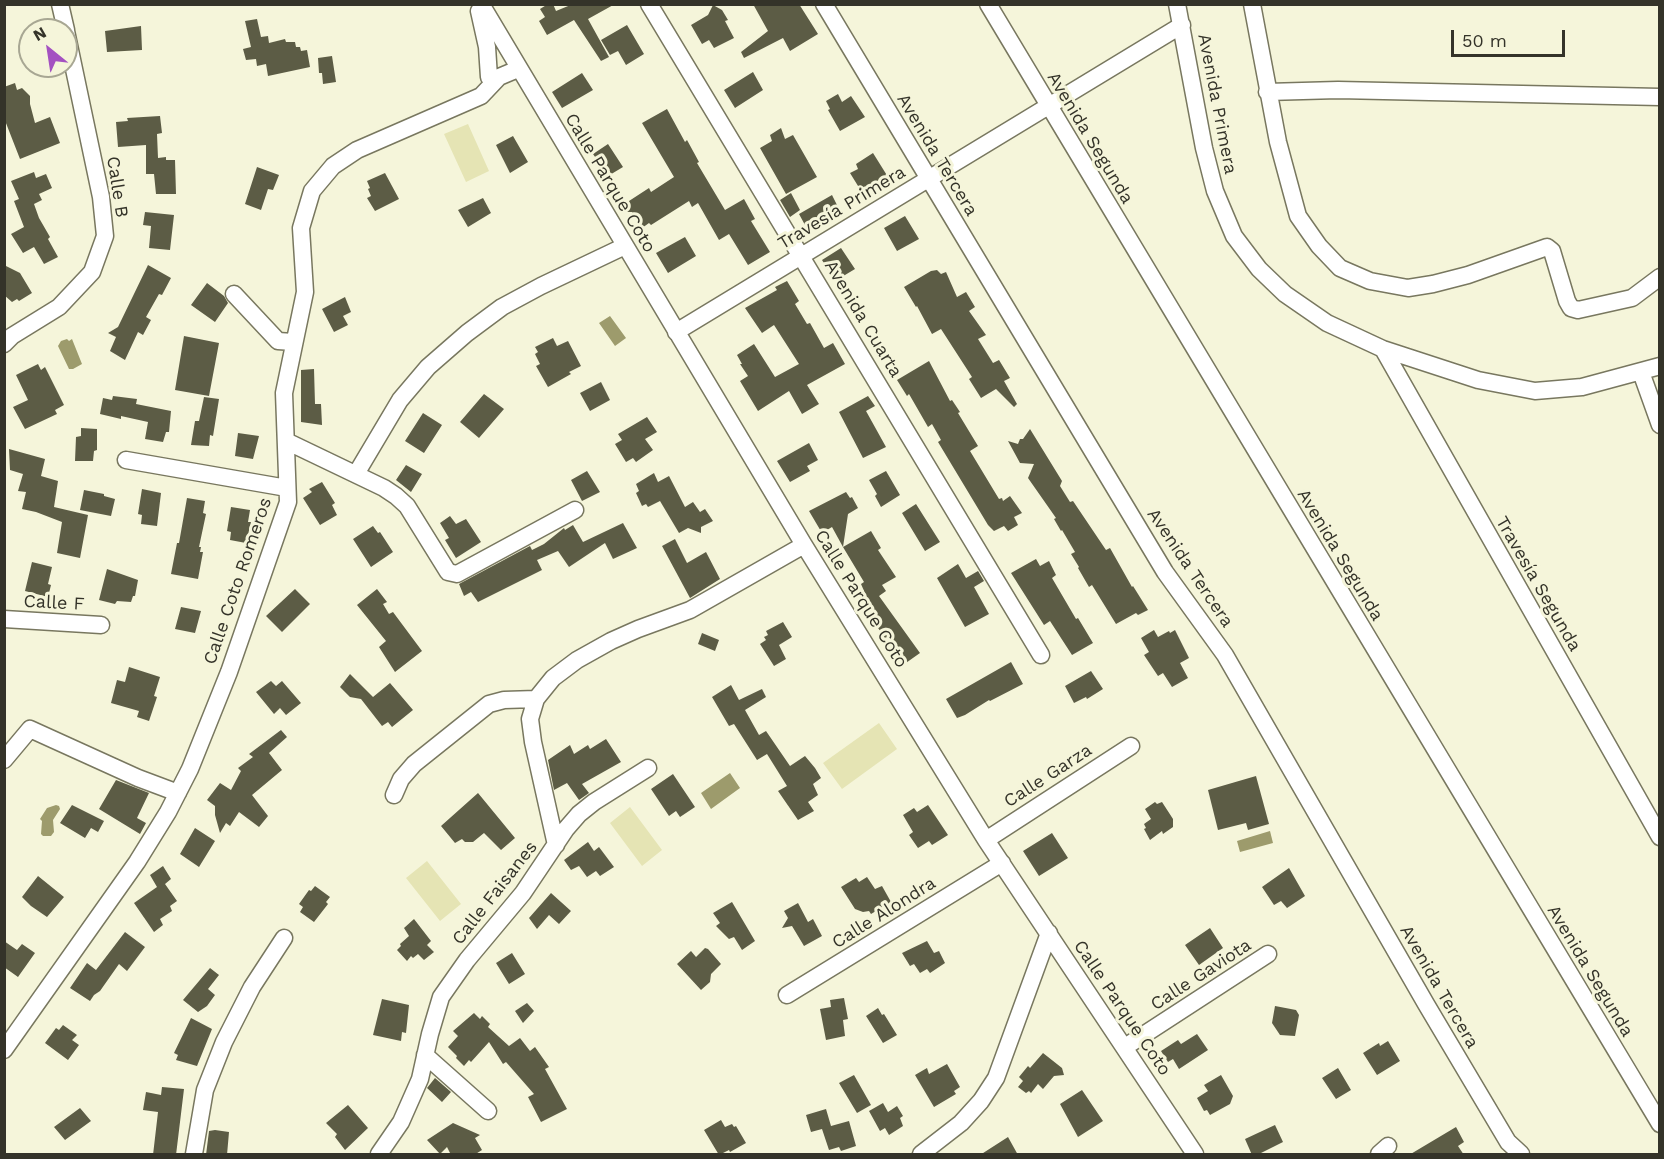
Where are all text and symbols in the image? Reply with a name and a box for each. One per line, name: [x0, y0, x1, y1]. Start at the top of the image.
north arrow: [18, 18, 78, 78]
scale bar: [1454, 18, 1568, 56]
text: N: [30, 23, 50, 45]
text: 50 m: [1462, 30, 1507, 51]
street label: Avenida Primera: [1193, 32, 1241, 176]
street label: Avenida Segunda: [1042, 68, 1138, 208]
street label: Avenida Tercera: [892, 90, 982, 220]
street label: Calle Parque Coto: [560, 109, 660, 257]
street label: Calle B: [101, 155, 133, 219]
street label: Travesía Primera: [774, 161, 910, 255]
street label: Avenida Cuarta: [820, 257, 906, 381]
street label: Avenida Segunda: [1292, 485, 1388, 625]
street label: Calle Coto Romeros: [199, 495, 277, 667]
street label: Avenida Tercera: [1142, 504, 1238, 632]
street label: Travesía Segunda: [1491, 513, 1585, 655]
street label: Calle Parque Coto: [810, 526, 912, 672]
street label: Calle F: [23, 591, 85, 615]
street label: Calle Garza: [1000, 740, 1096, 812]
street label: Calle Faisanes: [448, 837, 542, 949]
street label: Calle Alondra: [828, 873, 940, 953]
street label: Avenida Segunda: [1542, 901, 1638, 1041]
street label: Avenida Tercera: [1395, 922, 1483, 1052]
street label: Calle Gaviota: [1147, 934, 1255, 1016]
street label: Calle Parque Coto: [1069, 936, 1175, 1080]

